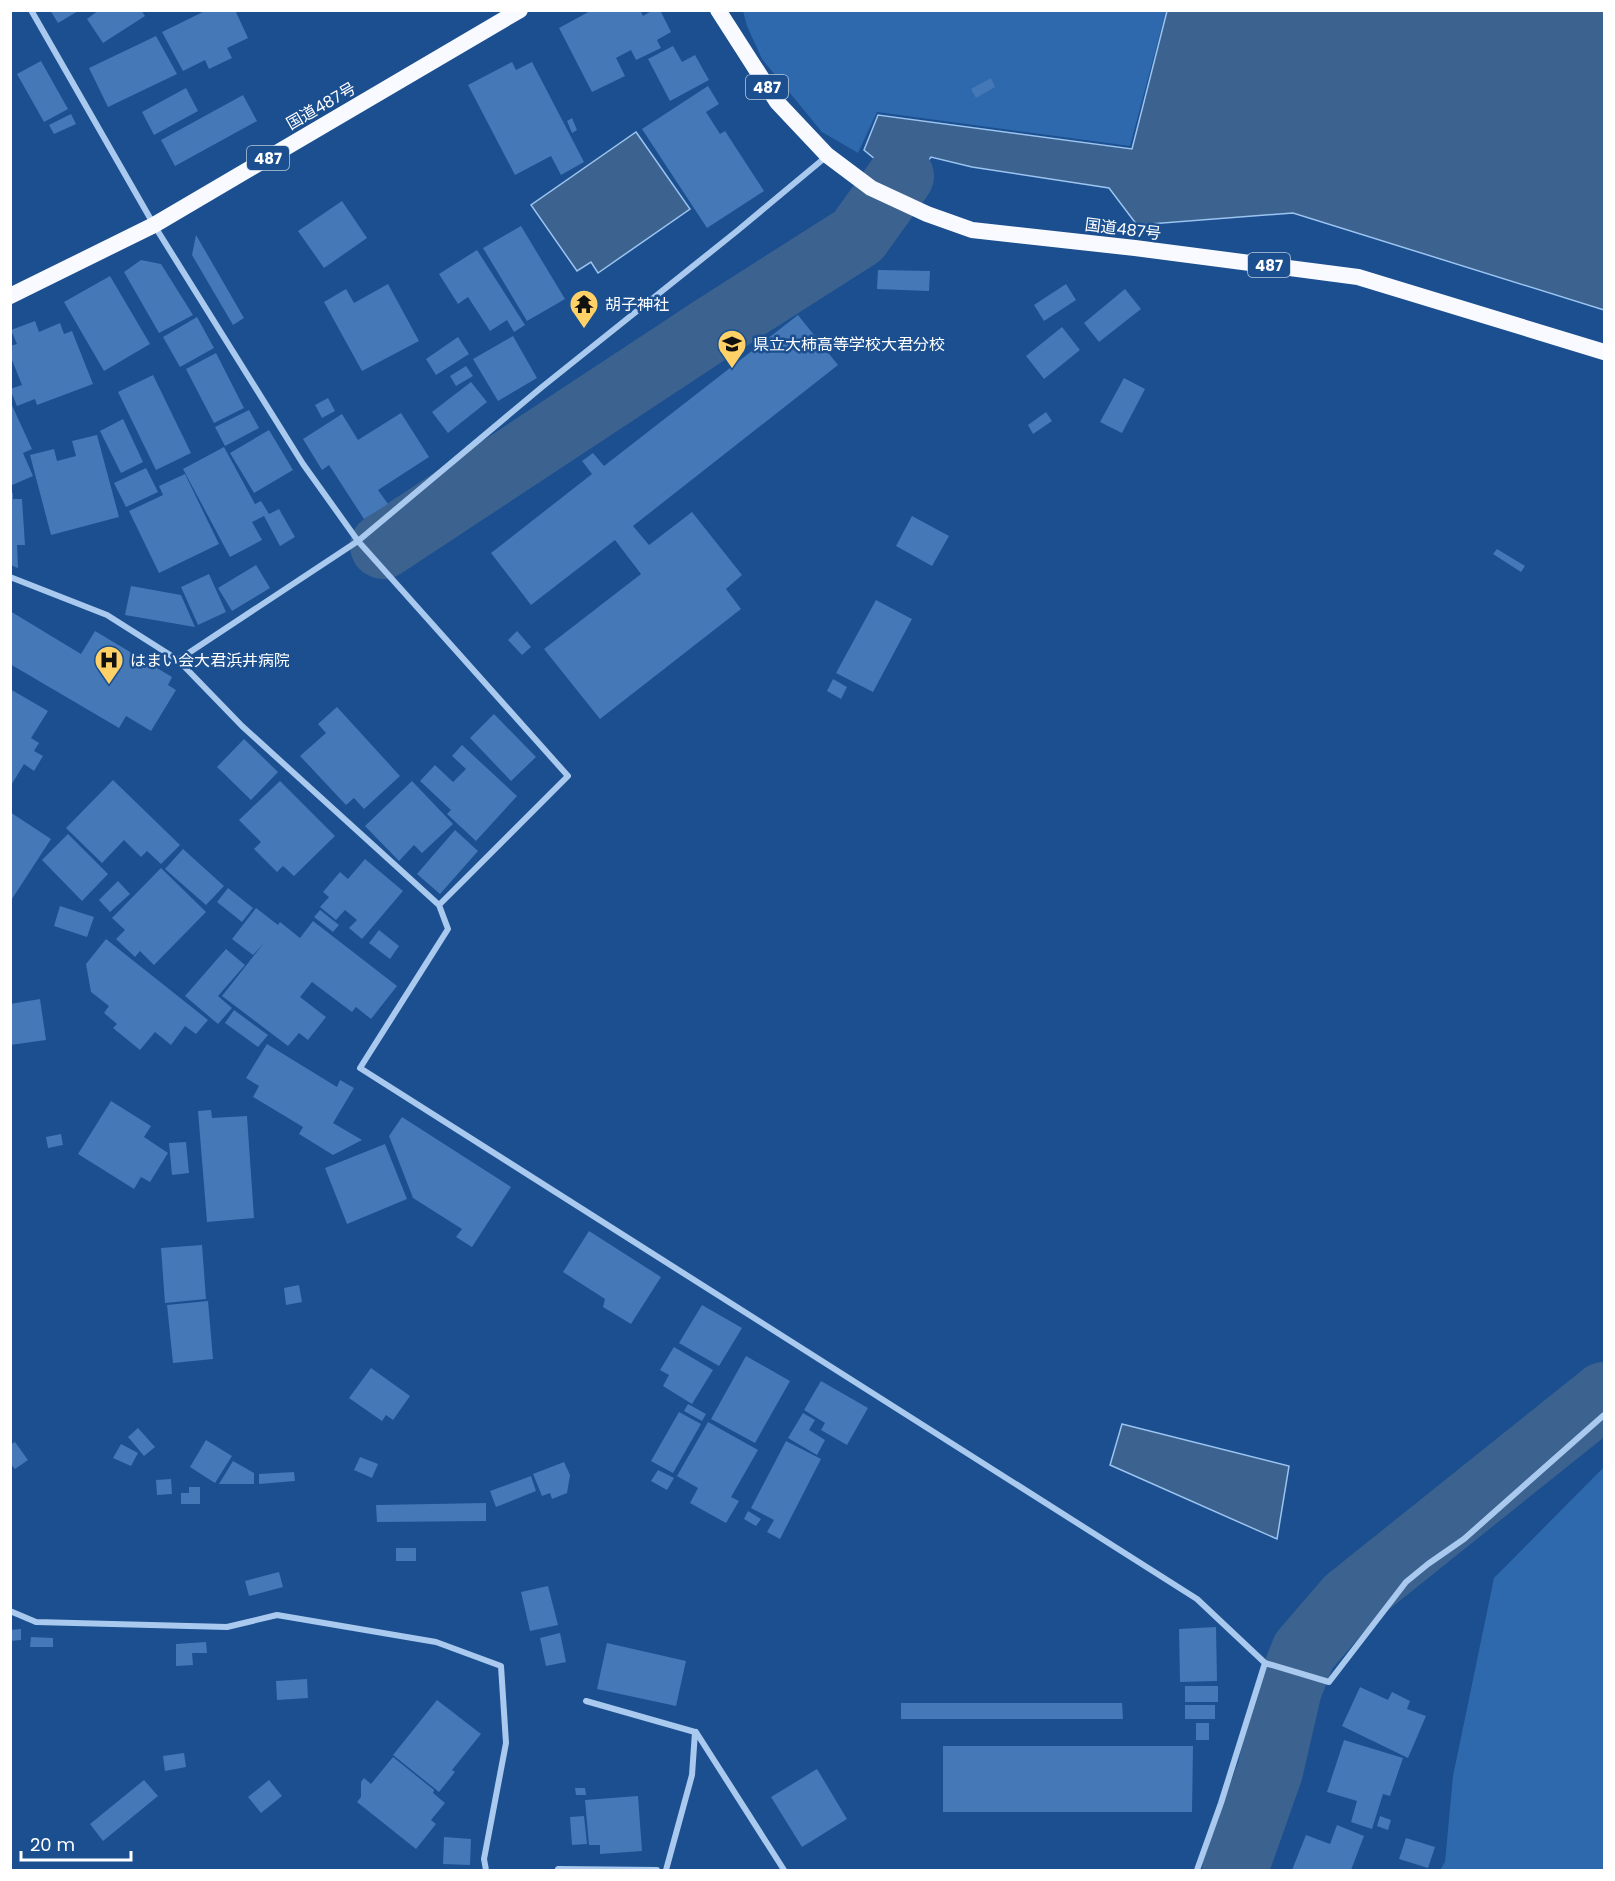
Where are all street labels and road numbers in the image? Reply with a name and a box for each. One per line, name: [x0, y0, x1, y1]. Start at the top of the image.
road number: 487: [746, 75, 788, 99]
street label: 国道487号: [282, 77, 360, 135]
road number: 487: [247, 146, 289, 170]
street label: 国道487号: [1083, 213, 1163, 245]
road number: 487: [1248, 253, 1290, 277]

